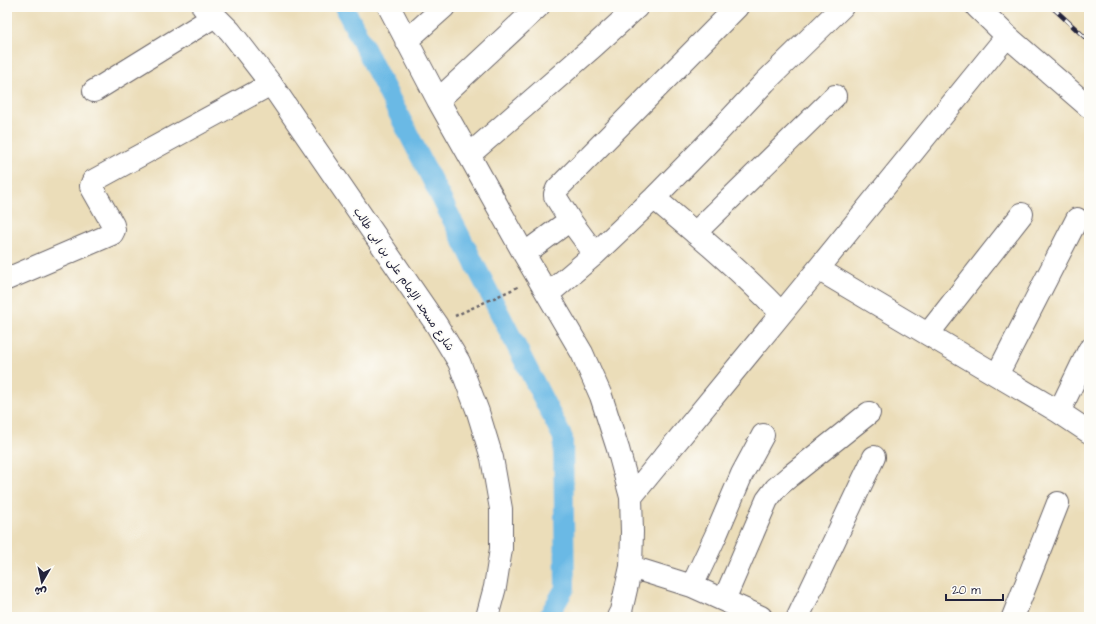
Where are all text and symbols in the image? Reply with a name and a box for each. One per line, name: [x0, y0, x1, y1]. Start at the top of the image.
street label: شارع مسجد الإمام على بن ابى طالب: [349, 205, 457, 354]
north arrow: [22, 562, 62, 602]
scale bar: [946, 576, 1003, 602]
text: 20 m: [952, 582, 981, 599]
text: ش: [33, 583, 48, 600]

